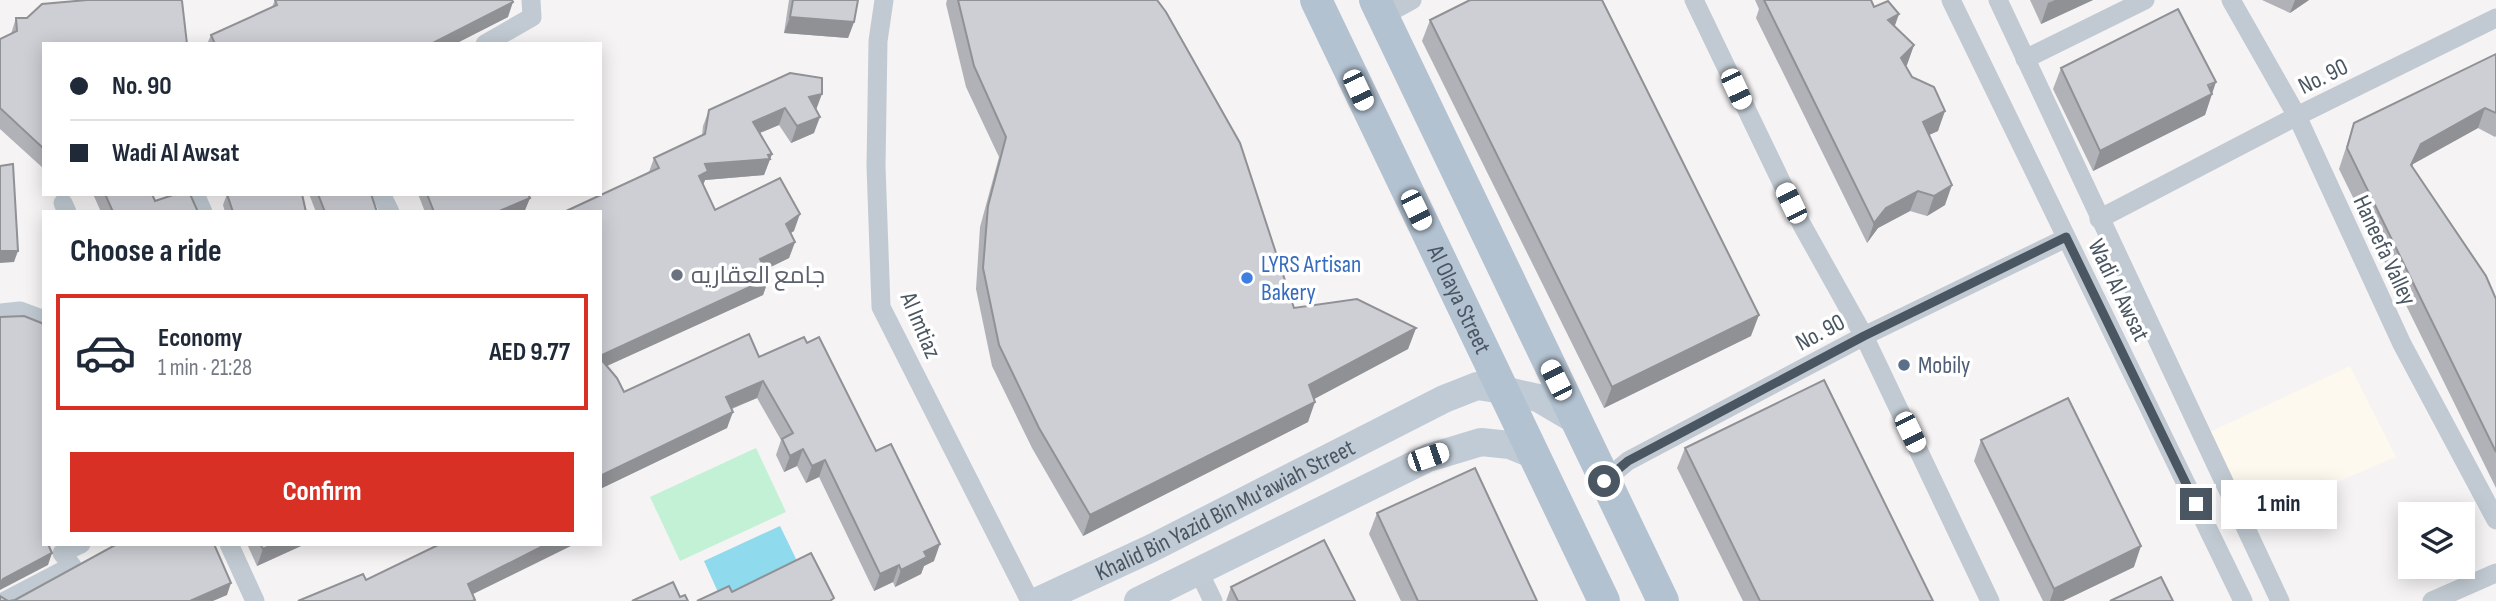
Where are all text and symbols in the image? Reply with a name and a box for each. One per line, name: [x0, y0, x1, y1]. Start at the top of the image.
street label: No. 90: [2294, 52, 2353, 101]
car: [1718, 66, 1755, 112]
car: [1340, 67, 1377, 113]
text: No. 90: [112, 71, 172, 102]
text: Wadi Al Awsat: [112, 138, 239, 169]
car: [1773, 180, 1810, 226]
car: [1398, 187, 1435, 233]
street label: Haneefa Valley: [2347, 191, 2423, 310]
text: Choose a ride: [70, 232, 222, 271]
street label: Wadi Al Awsat: [2081, 234, 2156, 346]
street label: Al Olaya Street: [1420, 240, 1497, 359]
place label: LYRS Artisan Bakery: [1261, 250, 1361, 307]
place label: جامع العقاريه: [691, 261, 825, 291]
marker: جامع العقاريه: [669, 267, 685, 283]
marker: LYRS Artisan Bakery: [1239, 270, 1255, 286]
street label: Al Imtiaz: [893, 287, 948, 363]
street label: No. 90: [1791, 308, 1850, 357]
icon: car: [74, 321, 137, 384]
text: Economy: [158, 323, 242, 354]
text: AED 9.77: [489, 337, 570, 368]
place label: Mobily: [1918, 351, 1970, 380]
text: 1 min · 21:28: [158, 354, 252, 382]
car: [1538, 357, 1575, 403]
marker: Mobily: [1896, 357, 1912, 373]
car: [1892, 409, 1929, 455]
street label: Khalid Bin Yazid Bin Mu'awiah Street: [1091, 433, 1360, 587]
car: [1405, 440, 1452, 474]
button: Confirm: [70, 452, 574, 532]
route start: [1588, 465, 1620, 497]
callout: 1 min: [2220, 480, 2336, 528]
route end: [2180, 488, 2212, 520]
text: 1 min: [2258, 490, 2300, 518]
map controls: [2398, 502, 2475, 579]
button: layers: [2398, 502, 2475, 579]

